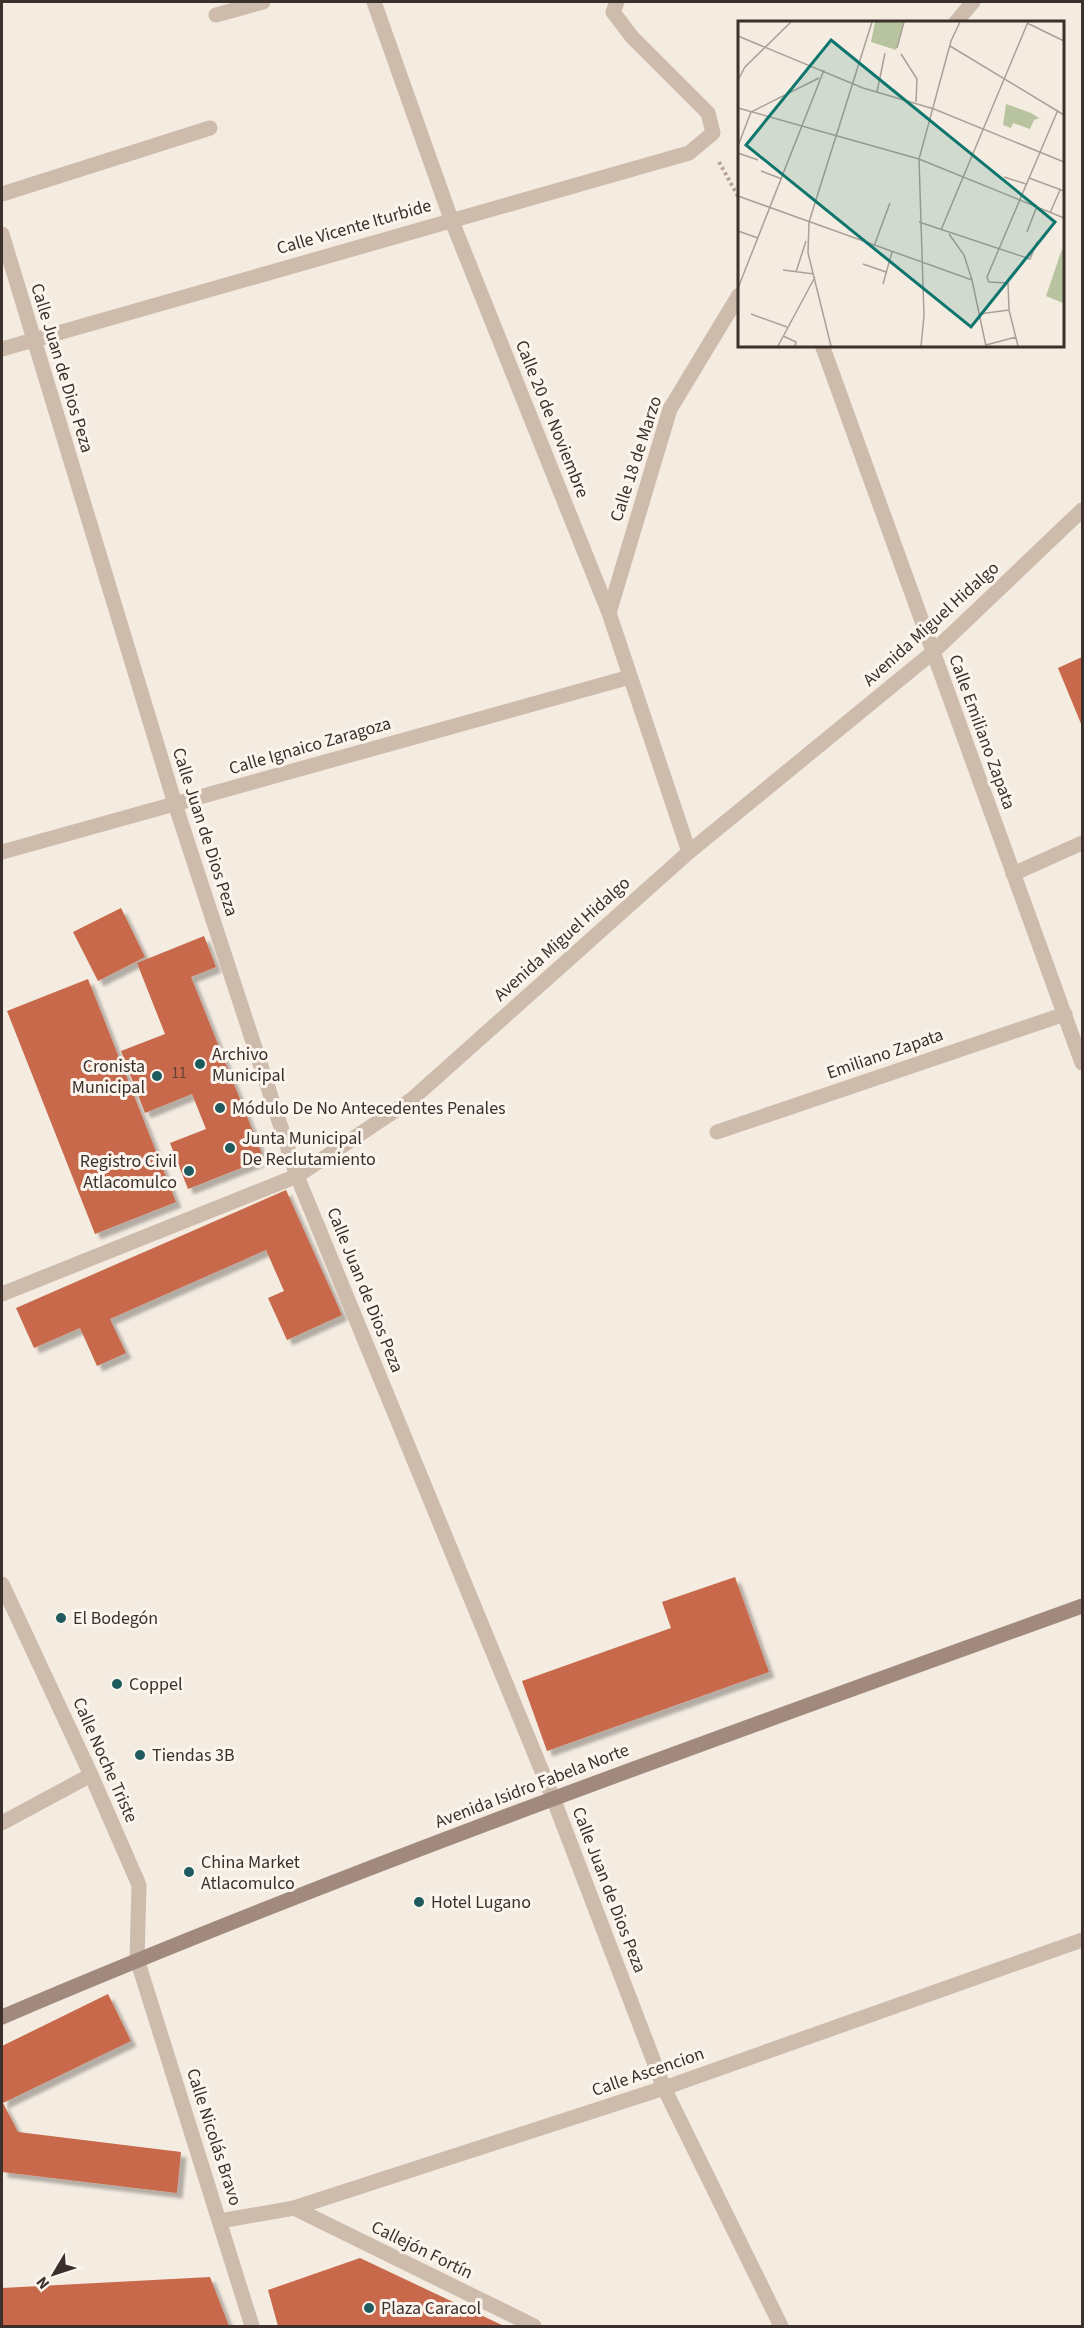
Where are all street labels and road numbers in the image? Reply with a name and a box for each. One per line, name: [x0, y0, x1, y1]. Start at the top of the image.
street label: Calle Vicente Iturbide: [274, 193, 434, 261]
street label: Calle Juan de Dios Peza: [24, 280, 100, 456]
street label: Calle 20 de Noviembre: [509, 336, 595, 502]
street label: Calle 18 de Marzo: [604, 393, 668, 525]
street label: Avenida Miguel Hidalgo: [857, 556, 1005, 692]
street label: Calle Emiliano Zapata: [942, 651, 1022, 813]
street label: Calle Ignaico Zaragoza: [226, 711, 394, 781]
street label: Calle Juan de Dios Peza: [166, 745, 244, 919]
street label: Avenida Miguel Hidalgo: [488, 871, 636, 1007]
street label: Emiliano Zapata: [823, 1022, 947, 1086]
street label: Calle Juan de Dios Peza: [320, 1204, 410, 1376]
street label: Calle Noche Triste: [66, 1694, 144, 1827]
street label: Avenida Isidro Fabela Norte: [431, 1737, 633, 1835]
street label: Calle Juan de Dios Peza: [566, 1803, 652, 1977]
street label: Calle Ascencion: [588, 2041, 708, 2103]
street label: Calle Nicolás Bravo: [180, 2065, 248, 2209]
street label: Callejón Fortín: [367, 2215, 477, 2285]

